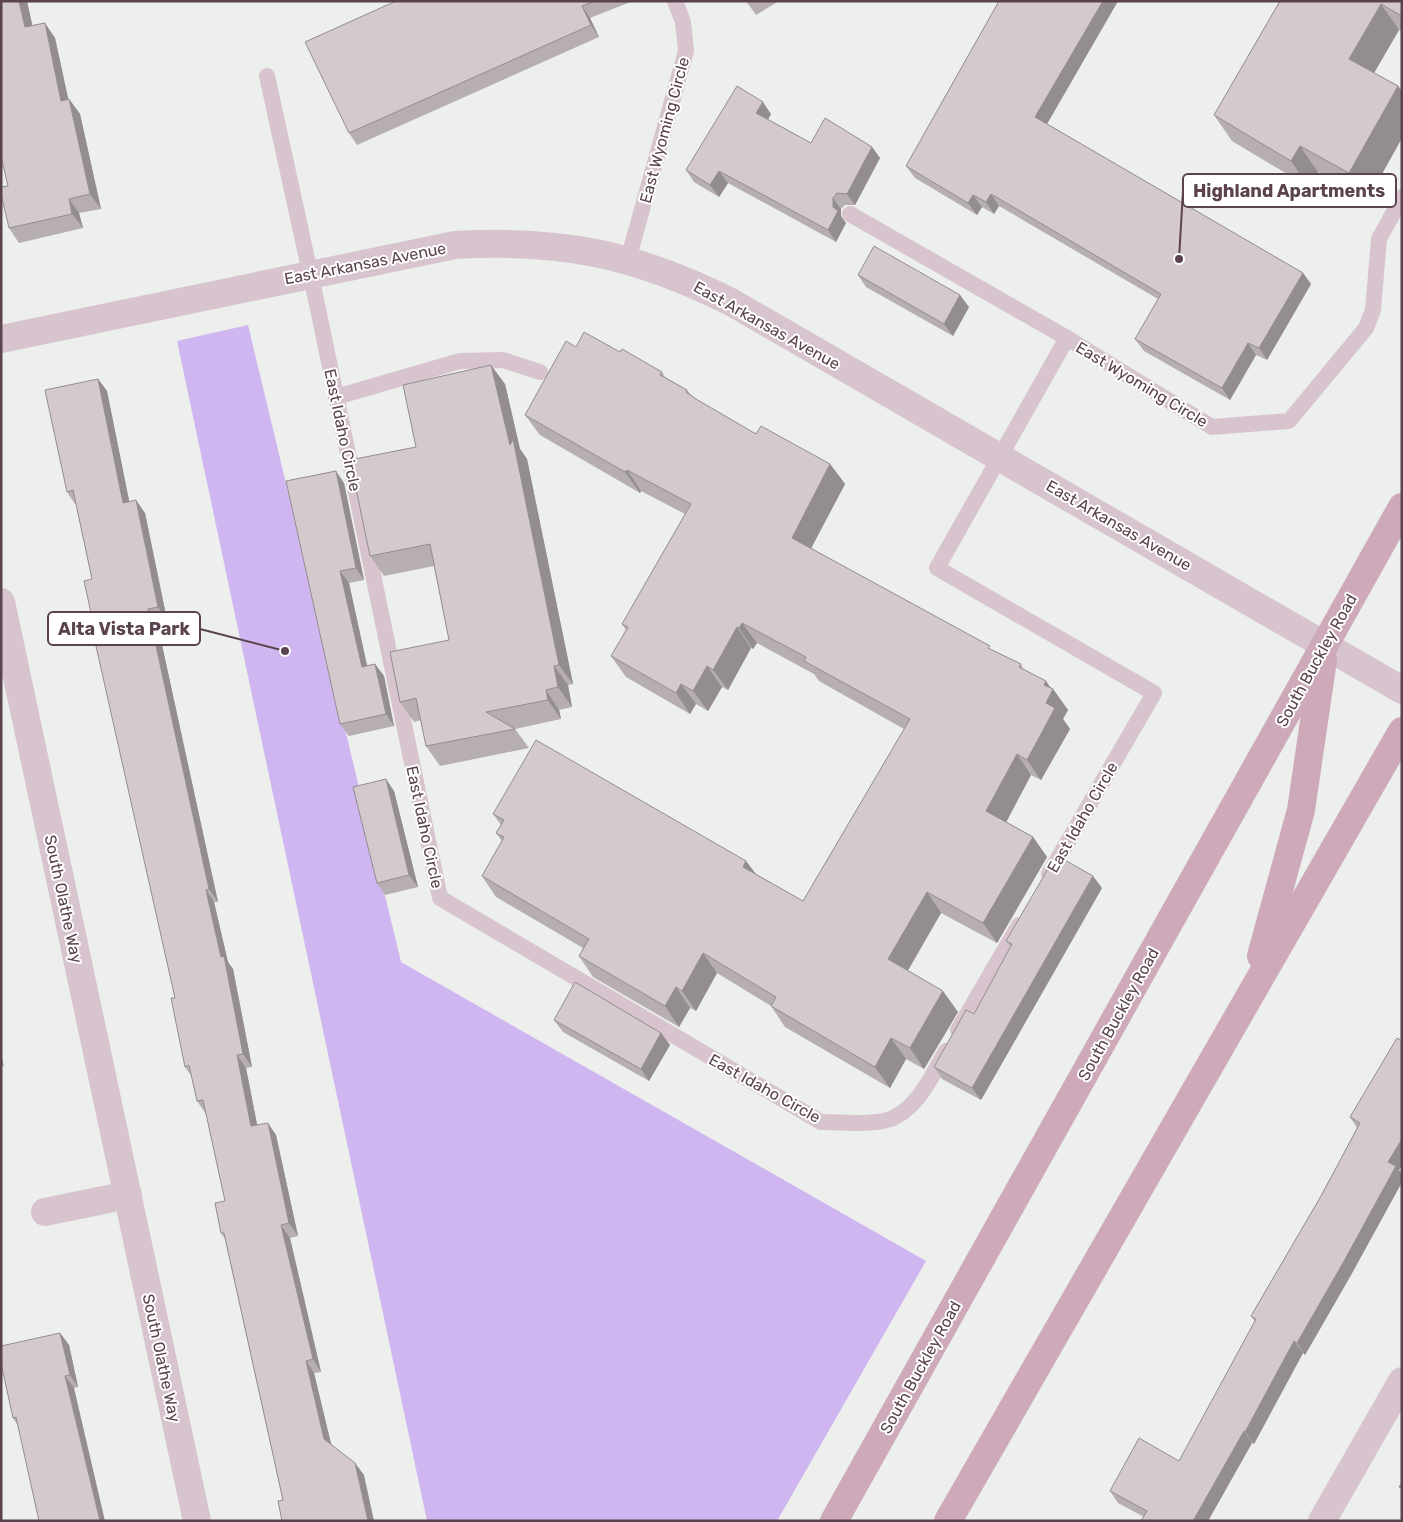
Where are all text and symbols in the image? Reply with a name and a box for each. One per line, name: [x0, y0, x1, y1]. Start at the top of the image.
street label: East Wyoming Circle: [636, 55, 693, 205]
callout: Highland Apartments: [1183, 174, 1396, 207]
text: Highland Apartments: [1193, 180, 1385, 202]
street label: East Arkansas Avenue: [283, 238, 448, 289]
street label: East Arkansas Avenue: [690, 277, 843, 374]
street label: East Wyoming Circle: [1072, 338, 1211, 431]
street label: East Idaho Circle: [320, 367, 365, 493]
street label: East Arkansas Avenue: [1043, 476, 1195, 575]
street label: South Buckley Road: [1272, 591, 1361, 730]
callout: Alta Vista Park: [48, 612, 200, 645]
text: Alta Vista Park: [58, 618, 190, 640]
street label: East Idaho Circle: [1043, 759, 1122, 876]
street label: East Idaho Circle: [402, 764, 447, 890]
street label: South Olathe Way: [41, 833, 86, 965]
street label: South Buckley Road: [1074, 945, 1163, 1084]
street label: East Idaho Circle: [706, 1050, 824, 1127]
street label: South Olathe Way: [139, 1292, 184, 1424]
street label: South Buckley Road: [876, 1298, 965, 1437]

